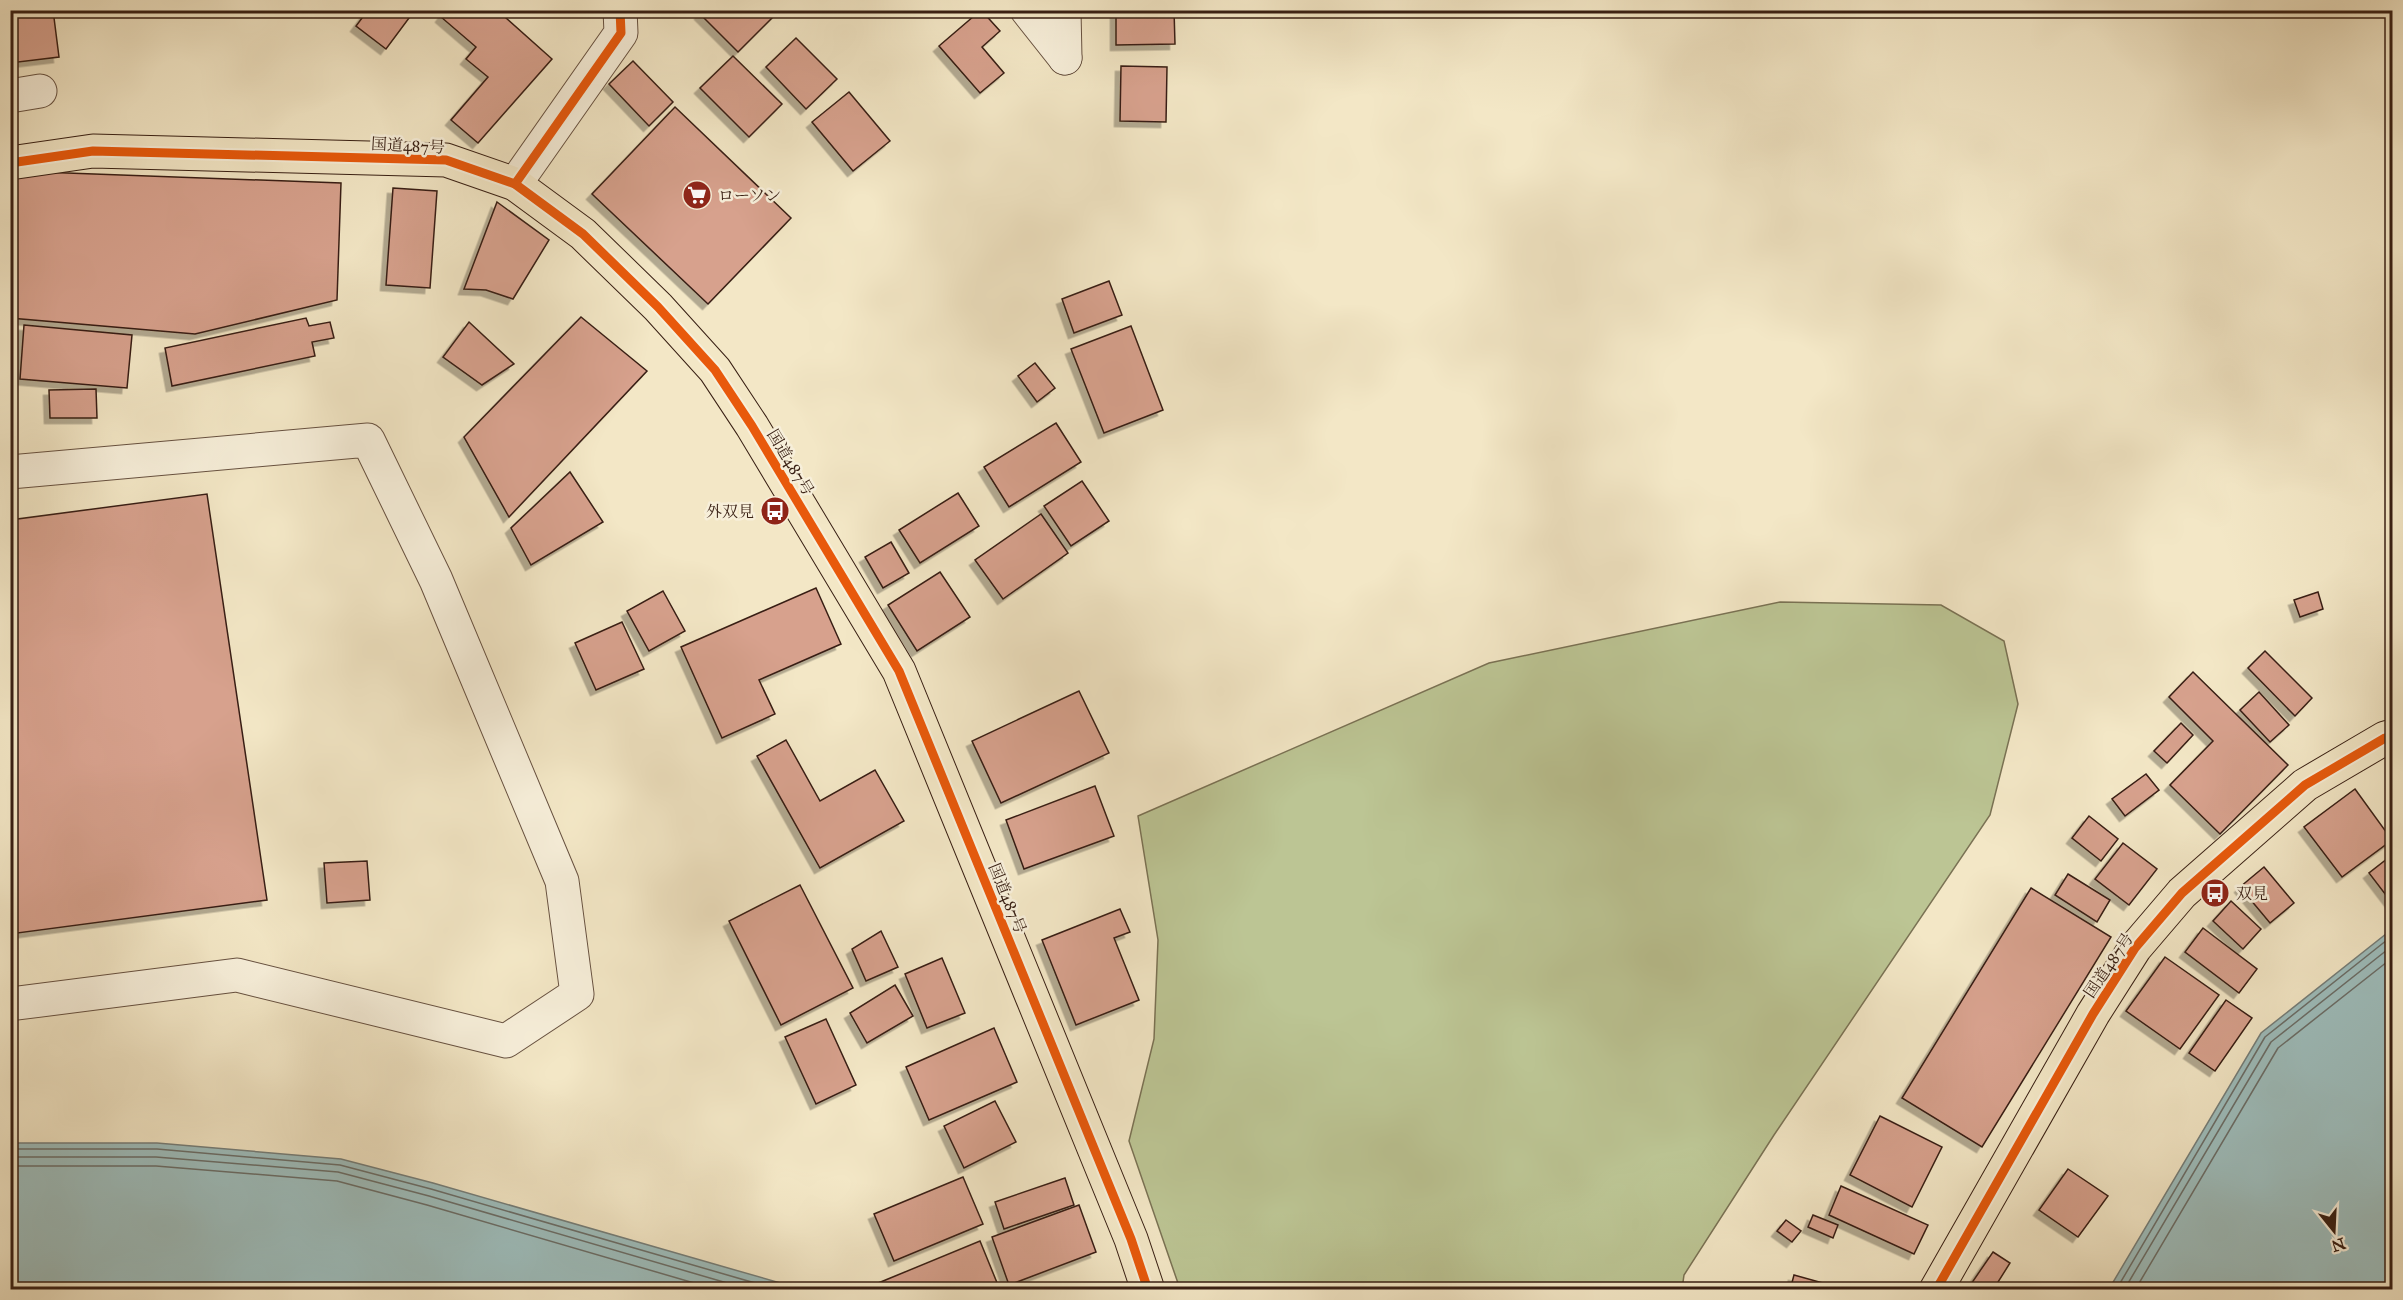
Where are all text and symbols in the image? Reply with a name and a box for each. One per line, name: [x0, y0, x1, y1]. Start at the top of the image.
street label: 国道487号: [371, 134, 445, 157]
supermarket icon: ローソン: [681, 179, 713, 211]
place label: ローソン: [718, 186, 781, 205]
street label: 国道487号: [763, 426, 818, 499]
bus stop icon: 外双見: [759, 495, 791, 527]
place label: 外双見: [706, 502, 754, 521]
street label: 国道487号: [985, 860, 1030, 936]
bus stop icon: 双見: [2199, 877, 2231, 909]
place label: 双見: [2236, 884, 2268, 903]
street label: 国道487号: [2080, 929, 2137, 1001]
north arrow: [2304, 1201, 2364, 1261]
text: N: [2329, 1234, 2348, 1256]

